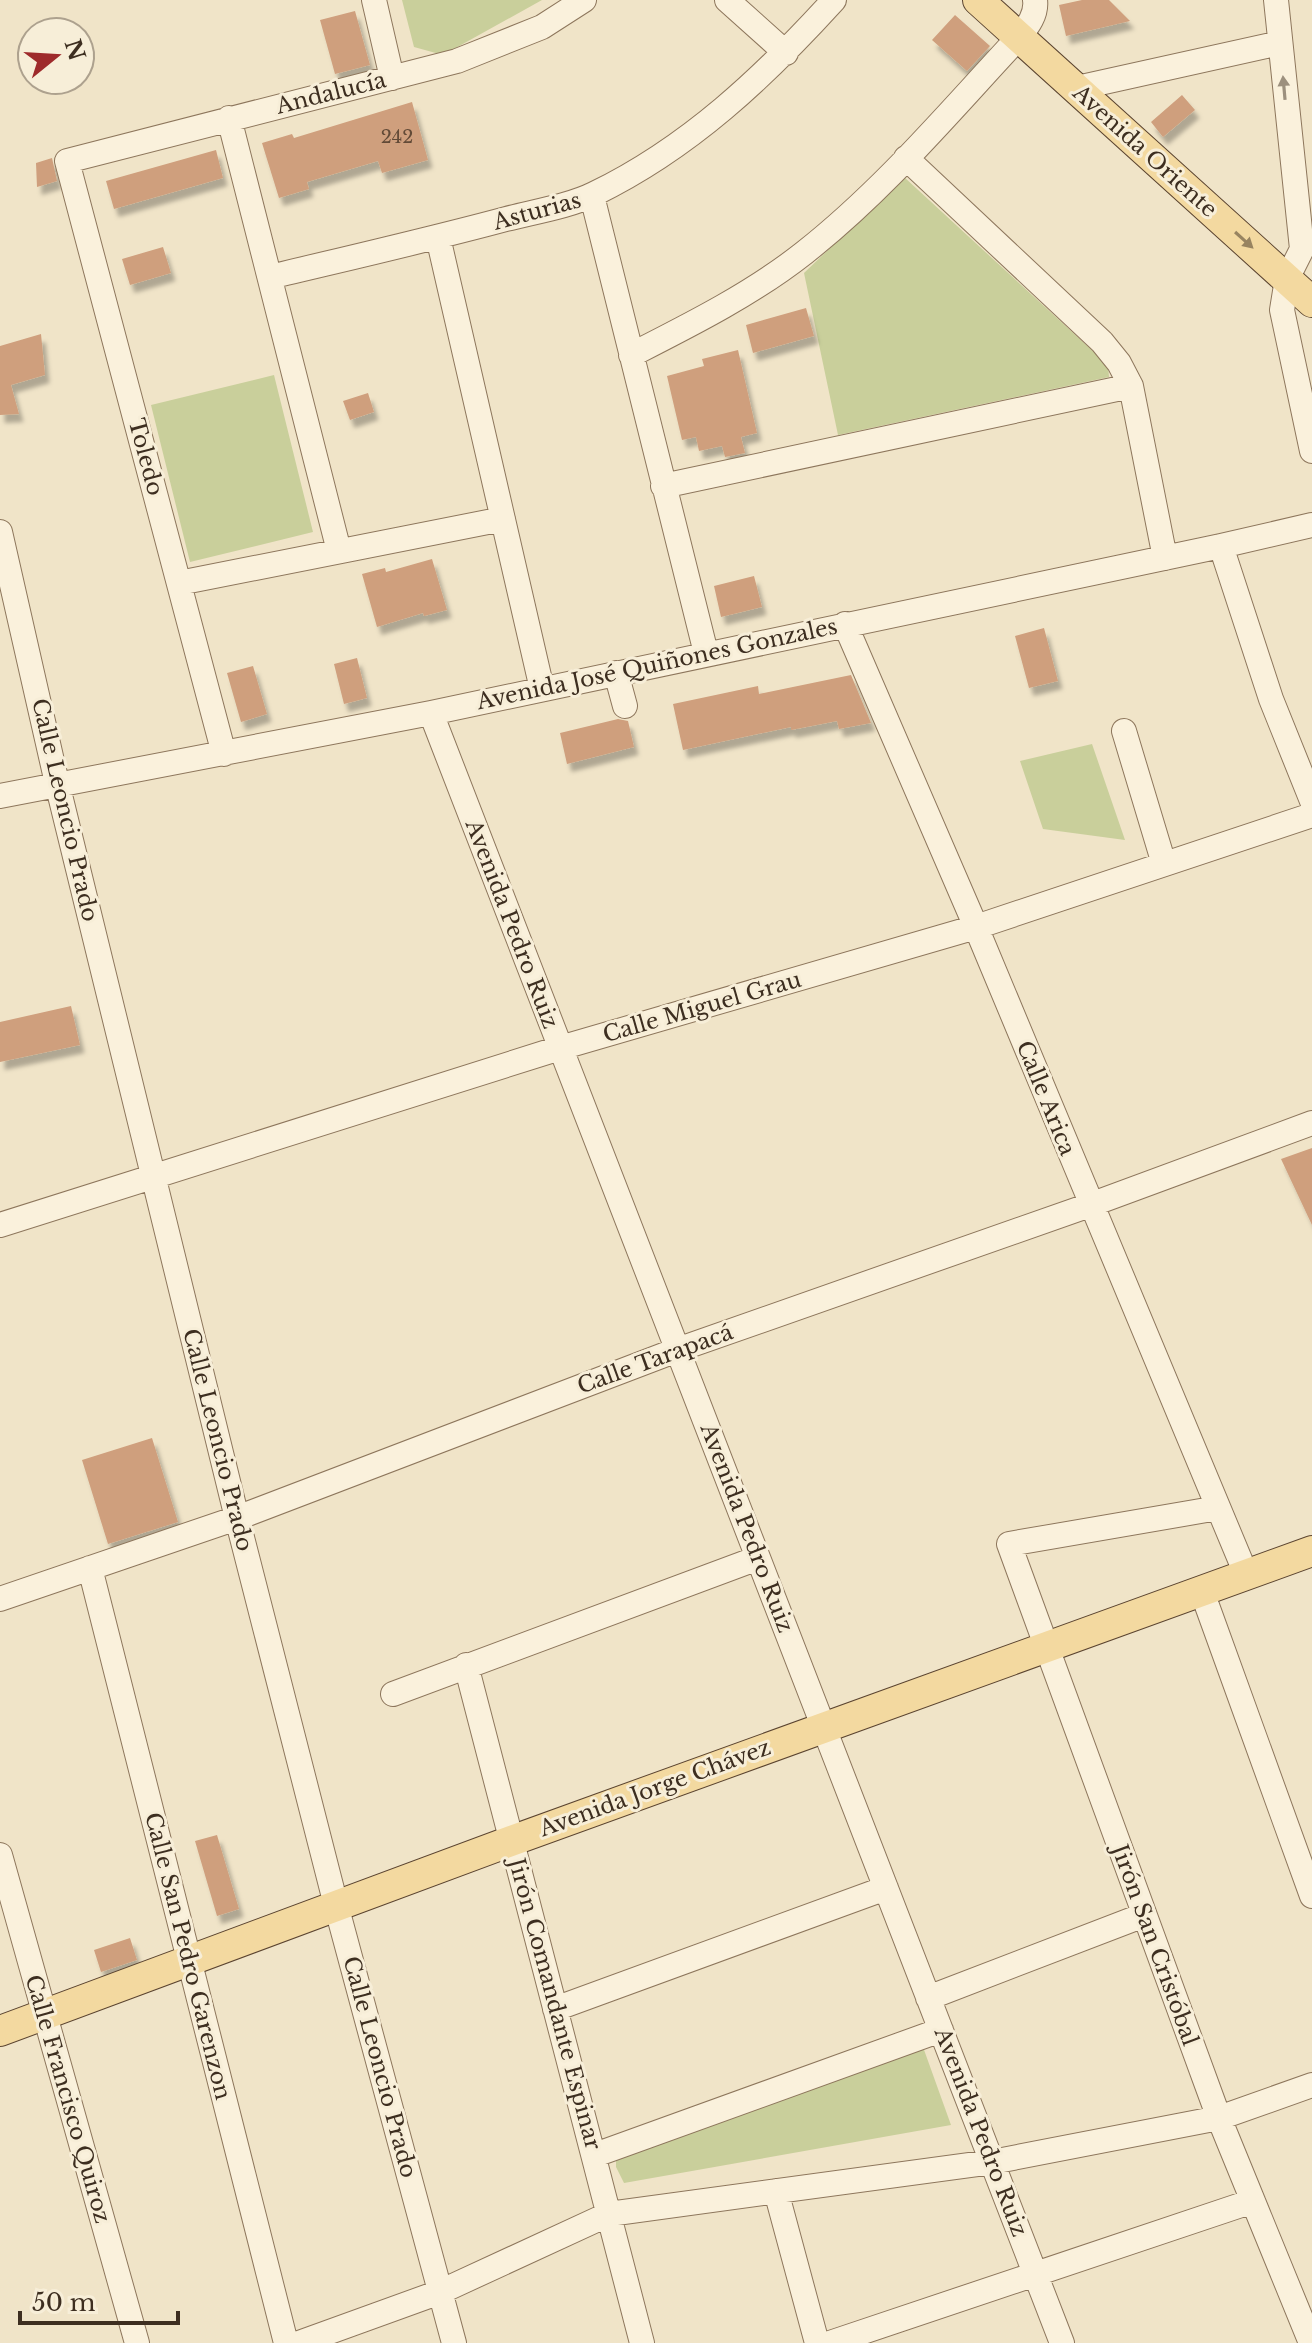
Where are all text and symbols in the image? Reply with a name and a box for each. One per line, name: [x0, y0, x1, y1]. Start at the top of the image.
north arrow: [16, 16, 96, 96]
text: N: [59, 36, 91, 64]
street label: Andalucía: [272, 66, 390, 120]
one-way arrow: [1278, 75, 1291, 100]
street label: Avenida Oriente: [1067, 79, 1223, 223]
house number: 242: [381, 126, 413, 148]
street label: Asturias: [489, 186, 584, 236]
one-way arrow: [1234, 230, 1253, 248]
street label: Toledo: [123, 416, 169, 498]
street label: Avenida José Quiñones Gonzales: [473, 613, 840, 716]
street label: Calle Leoncio Prado: [26, 696, 104, 924]
street label: Avenida Pedro Ruiz: [459, 815, 564, 1032]
street label: Calle Miguel Grau: [600, 966, 805, 1048]
street label: Calle Arica: [1011, 1037, 1082, 1160]
street label: Calle Tarapacá: [573, 1318, 737, 1400]
street label: Calle Leoncio Prado: [177, 1326, 259, 1554]
street label: Avenida Pedro Ruiz: [694, 1419, 799, 1636]
street label: Avenida Jorge Chávez: [535, 1734, 774, 1843]
street label: Calle San Pedro Garenzon: [139, 1810, 237, 2102]
street label: Jirón San Cristóbal: [1105, 1838, 1204, 2049]
street label: Jirón Comandante Espinar: [502, 1852, 607, 2153]
street label: Calle Leoncio Prado: [337, 1953, 423, 2181]
street label: Calle Francisco Quiroz: [20, 1972, 116, 2226]
street label: Avenida Pedro Ruiz: [928, 2023, 1033, 2240]
scale bar: [20, 2275, 178, 2325]
text: 50 m: [32, 2288, 96, 2317]

